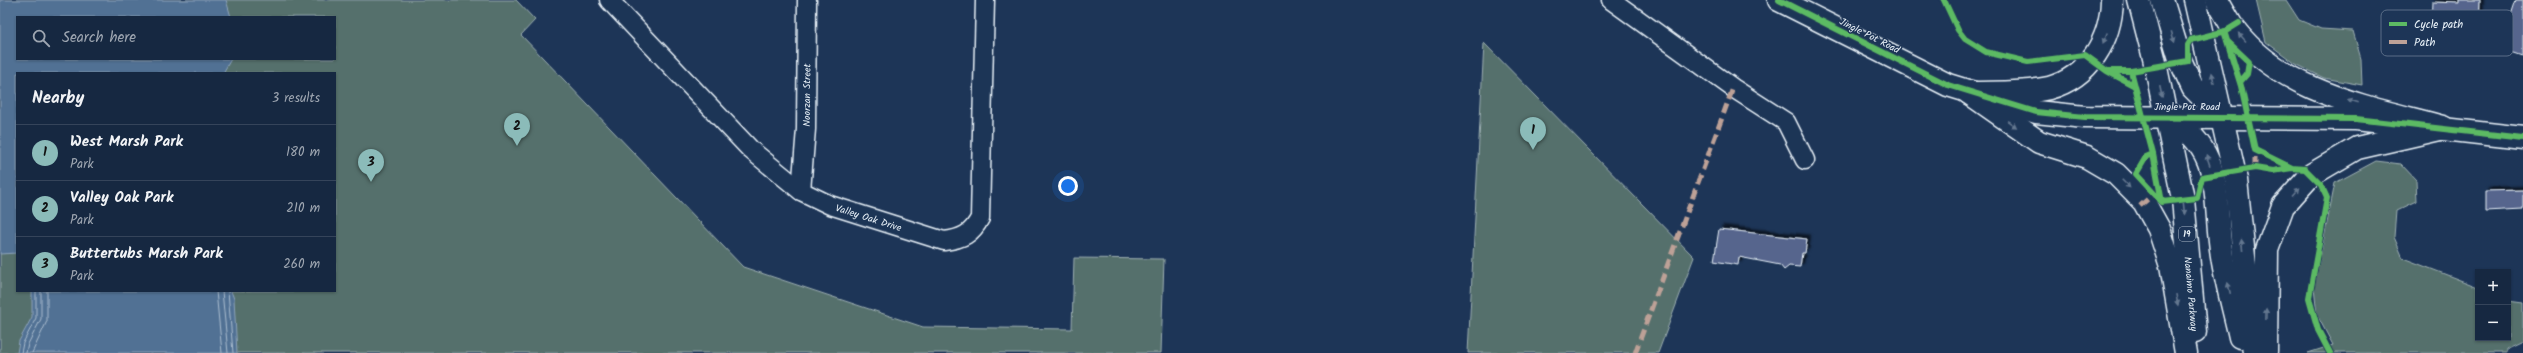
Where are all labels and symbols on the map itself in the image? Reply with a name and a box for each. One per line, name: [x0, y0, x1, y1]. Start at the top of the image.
legend: [2381, 10, 2513, 56]
street label: Jingle Pot Road: [1837, 14, 1903, 58]
text: Cycle path: [2414, 16, 2463, 34]
one-way arrow: [2101, 32, 2107, 44]
one-way arrow: [2170, 32, 2176, 44]
one-way arrow: [2237, 32, 2247, 42]
text: Path: [2414, 34, 2435, 52]
street label: Noorzan Street: [799, 64, 816, 127]
one-way arrow: [2210, 72, 2216, 84]
one-way arrow: [2159, 86, 2165, 98]
one-way arrow: [2346, 98, 2358, 104]
street label: Jingle Pot Road: [2154, 99, 2221, 115]
pin: 2: [504, 113, 530, 146]
pin: 1: [1520, 117, 1546, 150]
one-way arrow: [2007, 119, 2018, 128]
pin: 3: [358, 149, 384, 182]
one-way arrow: [2205, 153, 2211, 165]
your location: [1058, 176, 1078, 196]
one-way arrow: [2121, 179, 2131, 188]
one-way arrow: [2291, 187, 2301, 197]
street label: Valley Oak Drive: [833, 200, 904, 236]
one-way arrow: [2181, 203, 2188, 215]
road number: 19: [2179, 227, 2195, 241]
one-way arrow: [2239, 239, 2245, 251]
street label: Nanaimo Parkway: [2179, 256, 2202, 332]
one-way arrow: [2226, 281, 2232, 293]
one-way arrow: [2174, 294, 2180, 306]
one-way arrow: [2263, 307, 2269, 320]

